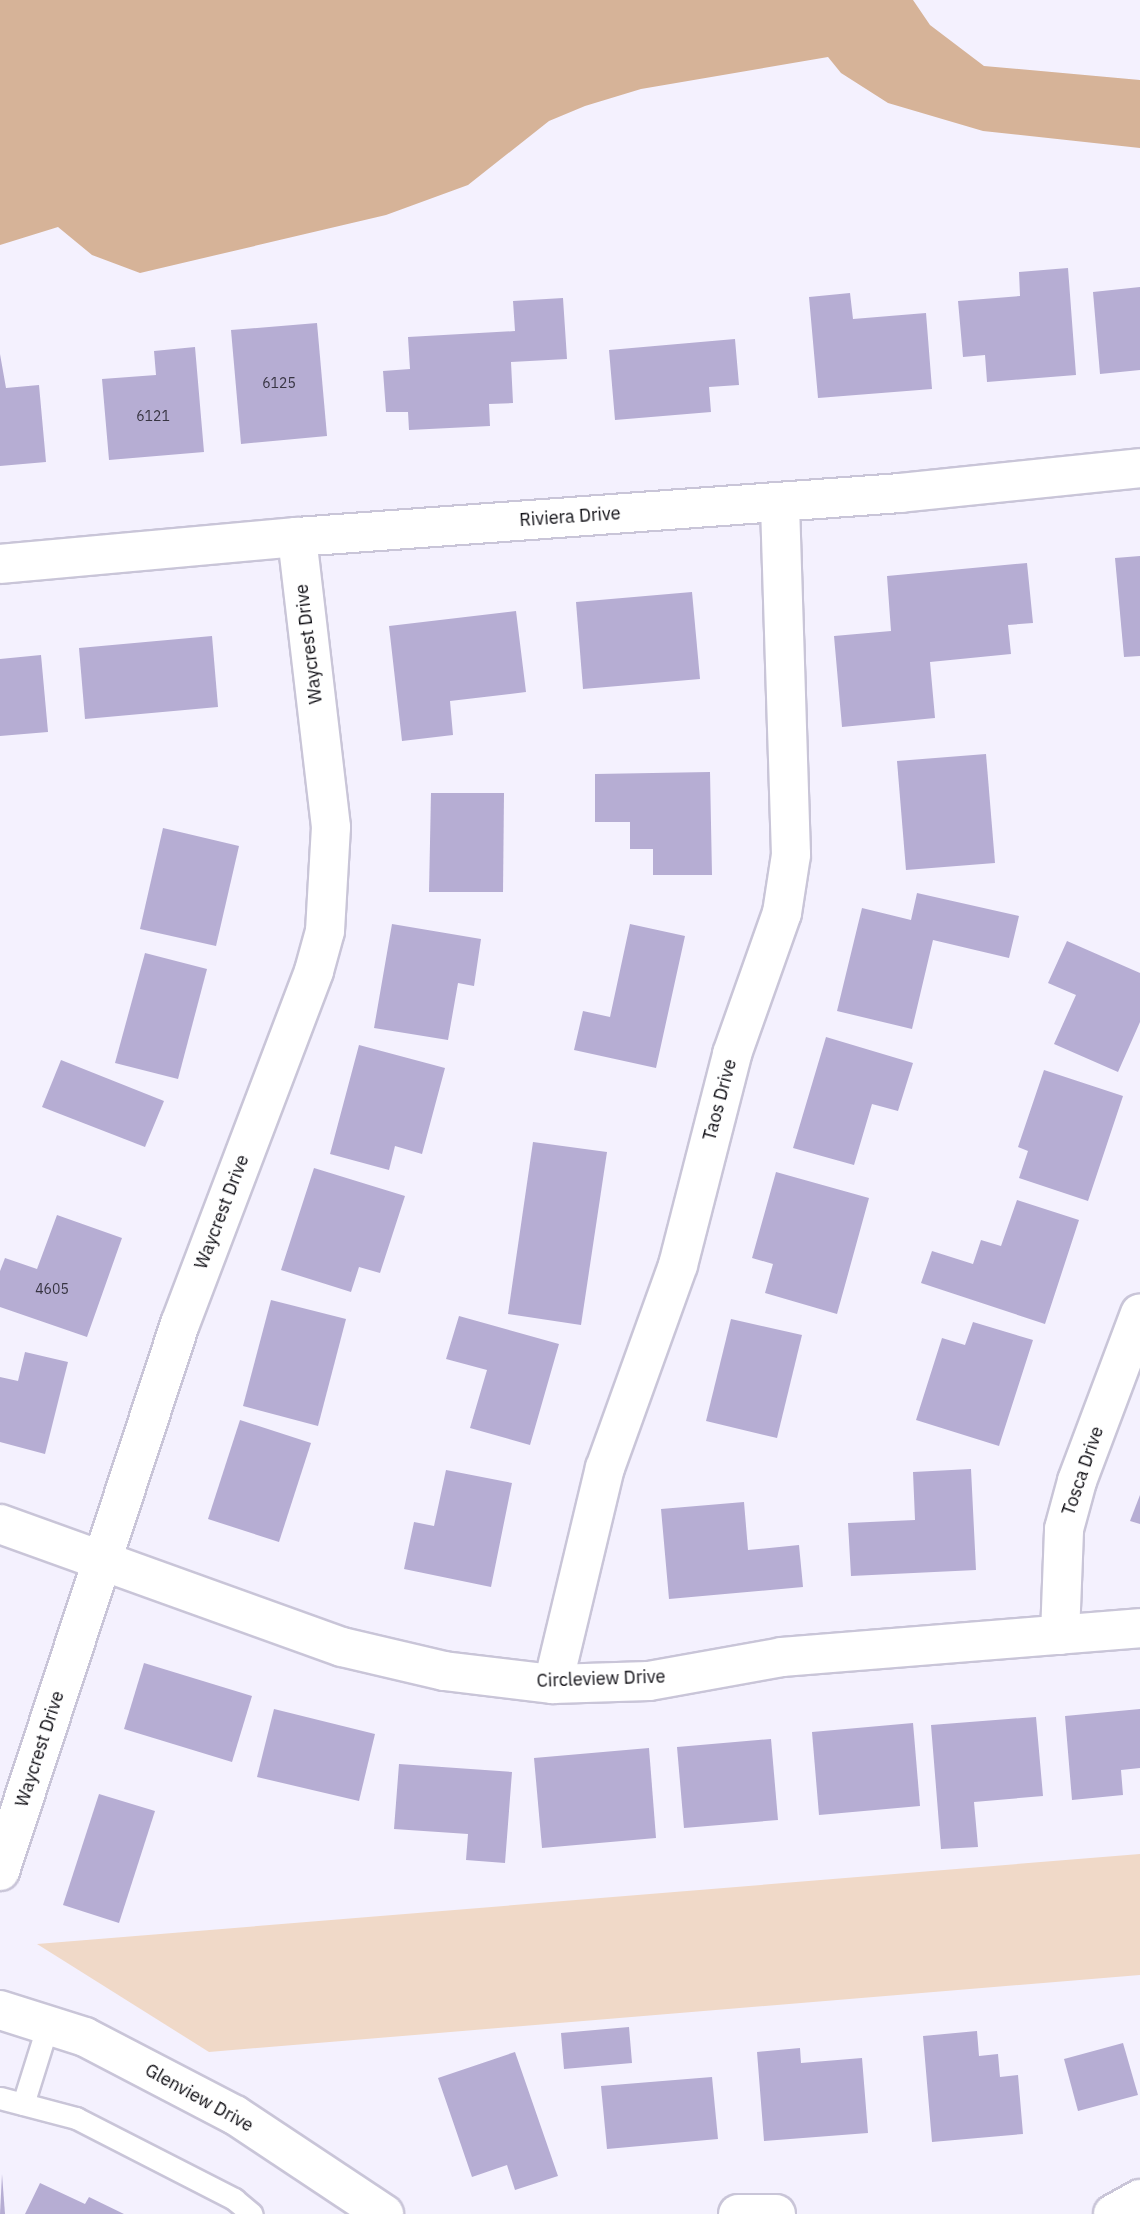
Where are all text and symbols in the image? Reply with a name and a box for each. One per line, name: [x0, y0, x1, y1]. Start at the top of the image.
house number: 6125: [262, 375, 296, 391]
house number: 6121: [136, 408, 170, 424]
street label: Riviera Drive: [519, 503, 621, 531]
street label: Waycrest Drive: [291, 583, 327, 705]
street label: Taos Drive: [699, 1057, 741, 1143]
street label: Waycrest Drive: [190, 1152, 254, 1272]
house number: 4605: [35, 1281, 69, 1297]
street label: Tosca Drive: [1058, 1424, 1108, 1518]
street label: Circleview Drive: [536, 1666, 666, 1692]
street label: Waycrest Drive: [11, 1688, 69, 1810]
street label: Glenview Drive: [141, 2059, 257, 2137]

